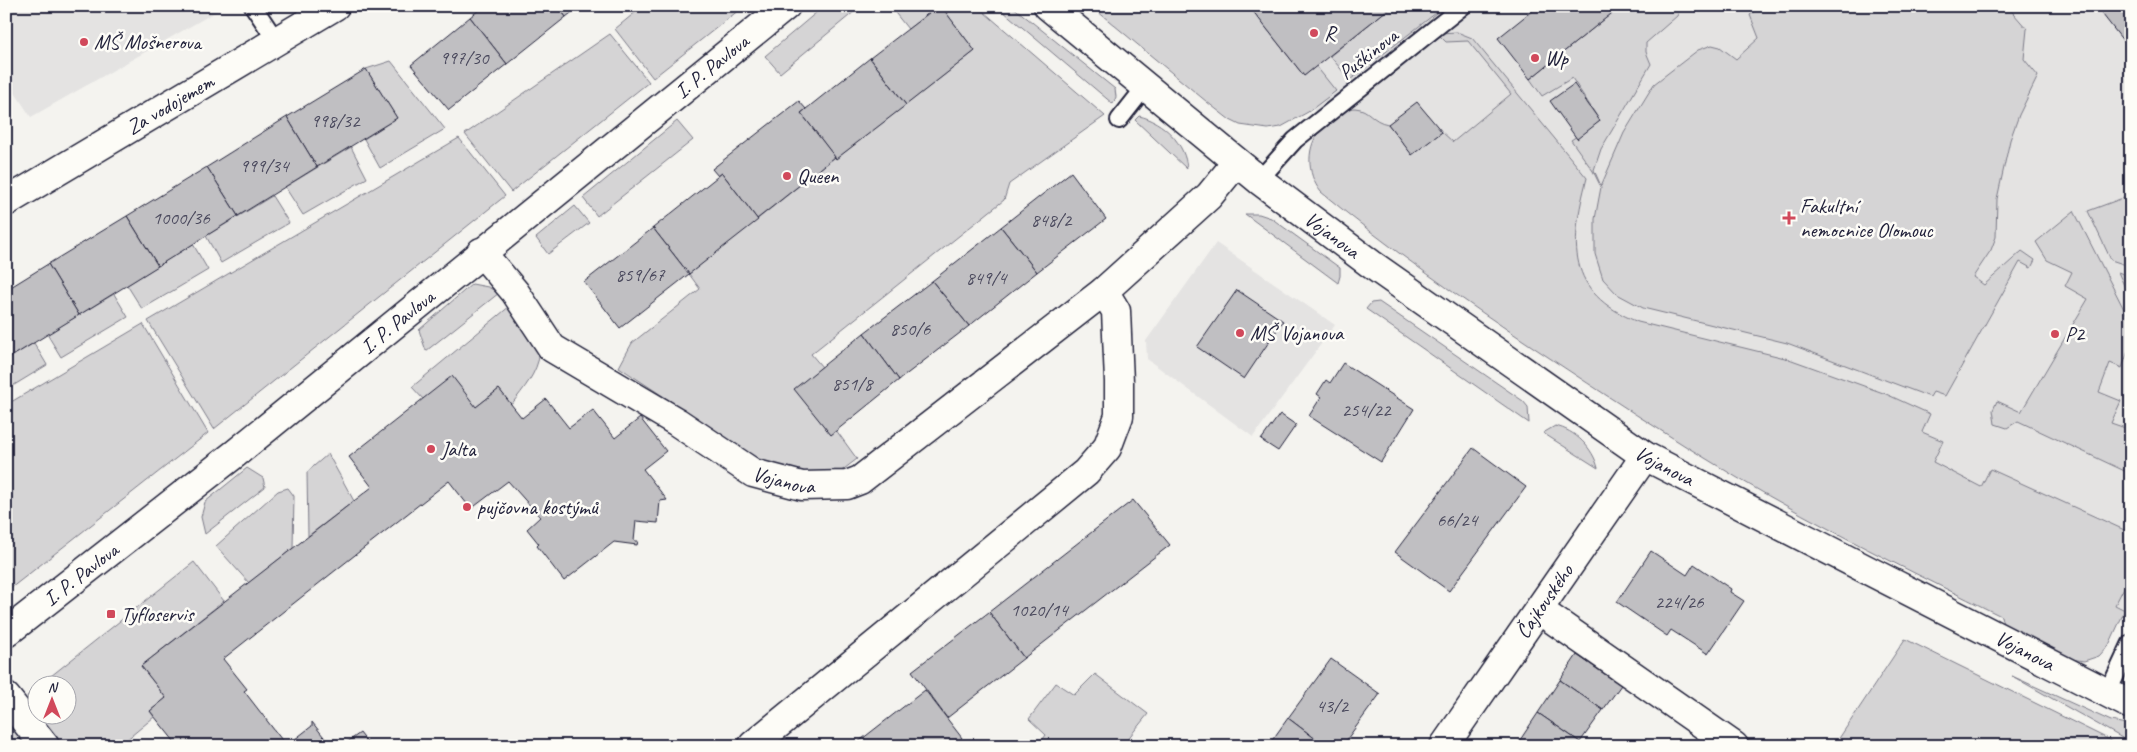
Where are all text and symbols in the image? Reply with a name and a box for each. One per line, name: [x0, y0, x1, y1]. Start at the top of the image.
place label: R: [1324, 20, 1338, 46]
street label: Puškinova: [1333, 21, 1405, 85]
street label: I. P. Pavlova: [669, 27, 756, 104]
marker: R: [1308, 27, 1320, 39]
place label: MŠ Mošnerova: [94, 29, 203, 55]
marker: MŠ Mošnerova: [78, 36, 90, 48]
place label: Wp: [1545, 45, 1569, 71]
house number: 997/30: [439, 46, 490, 70]
marker: Wp: [1529, 52, 1541, 64]
street label: Za vodojemem: [122, 68, 220, 140]
house number: 998/32: [310, 109, 361, 133]
house number: 999/34: [239, 154, 291, 178]
place label: Queen: [797, 163, 839, 189]
marker: Queen: [781, 170, 793, 182]
place label: Fakultní nemocnice Olomouc: [1800, 193, 1934, 243]
house number: 1000/36: [152, 206, 211, 230]
street label: Vojanova: [1299, 206, 1367, 265]
house number: 848/2: [1031, 208, 1073, 232]
marker: Fakultní nemocnice Olomouc: [1782, 211, 1796, 225]
house number: 859/67: [615, 263, 666, 287]
house number: 849/4: [966, 266, 1009, 290]
street label: I. P. Pavlova: [355, 283, 442, 360]
house number: 850/6: [890, 317, 932, 341]
place label: MŠ Vojanova: [1250, 320, 1345, 346]
place label: P2: [2065, 321, 2086, 347]
marker: MŠ Vojanova: [1234, 327, 1246, 339]
marker: P2: [2049, 328, 2061, 340]
house number: 851/8: [832, 372, 875, 396]
house number: 254/22: [1341, 398, 1392, 422]
place label: Jalta: [440, 436, 477, 462]
street label: Vojanova: [1630, 440, 1700, 493]
marker: Jalta: [425, 443, 437, 455]
street label: Vojanova: [750, 460, 816, 500]
place label: pujčovna kostýmů: [477, 494, 599, 520]
marker: pujčovna kostýmů: [461, 501, 473, 513]
house number: 66/24: [1437, 508, 1480, 532]
street label: I. P. Pavlova: [38, 536, 125, 612]
street label: Čajkovského: [1510, 558, 1580, 643]
house number: 224/26: [1654, 590, 1705, 614]
house number: 1020/14: [1010, 598, 1070, 622]
place label: Tyfloservis: [121, 601, 195, 627]
marker: Tyfloservis: [105, 608, 117, 620]
street label: Vojanova: [1991, 625, 2060, 677]
north arrow: [28, 674, 78, 724]
text: N: [48, 679, 59, 696]
house number: 43/2: [1316, 694, 1349, 718]

